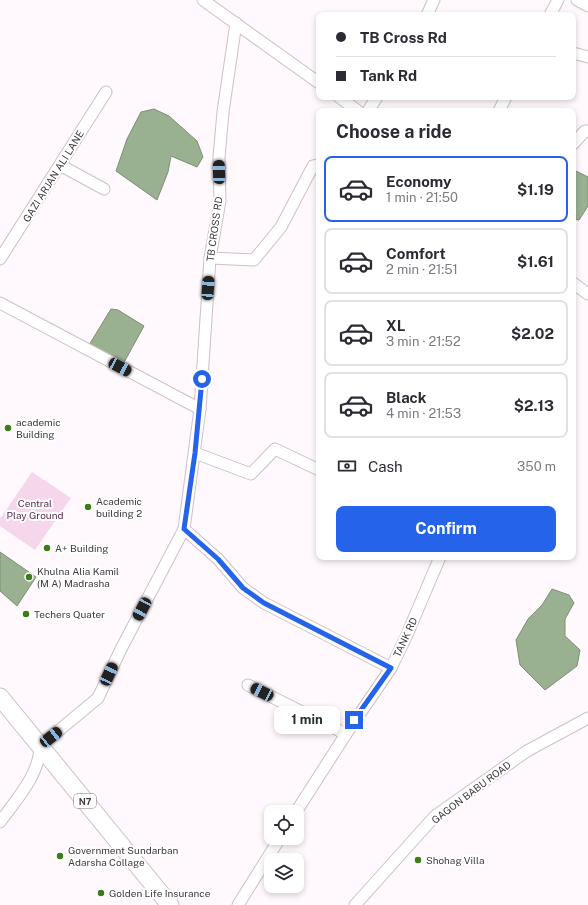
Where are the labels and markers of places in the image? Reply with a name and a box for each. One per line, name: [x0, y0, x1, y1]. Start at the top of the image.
place label: academic Building: [16, 416, 61, 440]
marker: academic Building: [3, 423, 13, 433]
place label: Academic building 2: [96, 495, 142, 519]
marker: Academic building 2: [83, 502, 93, 512]
place label: A+ Building: [55, 542, 109, 554]
marker: A+ Building: [42, 543, 52, 553]
place label: Khulna Alia Kamil (M A) Madrasha: [37, 565, 119, 589]
marker: Khulna Alia Kamil (M A) Madrasha: [24, 572, 34, 582]
place label: Techers Quater: [34, 608, 105, 620]
marker: Techers Quater: [21, 609, 31, 619]
place label: Government Sundarban Adarsha Collage: [68, 844, 179, 868]
marker: Government Sundarban Adarsha Collage: [55, 851, 65, 861]
place label: Shohag Villa: [426, 854, 484, 866]
marker: Shohag Villa: [413, 855, 423, 865]
place label: Golden Life Insurance: [109, 887, 211, 899]
marker: Golden Life Insurance: [96, 888, 106, 898]

